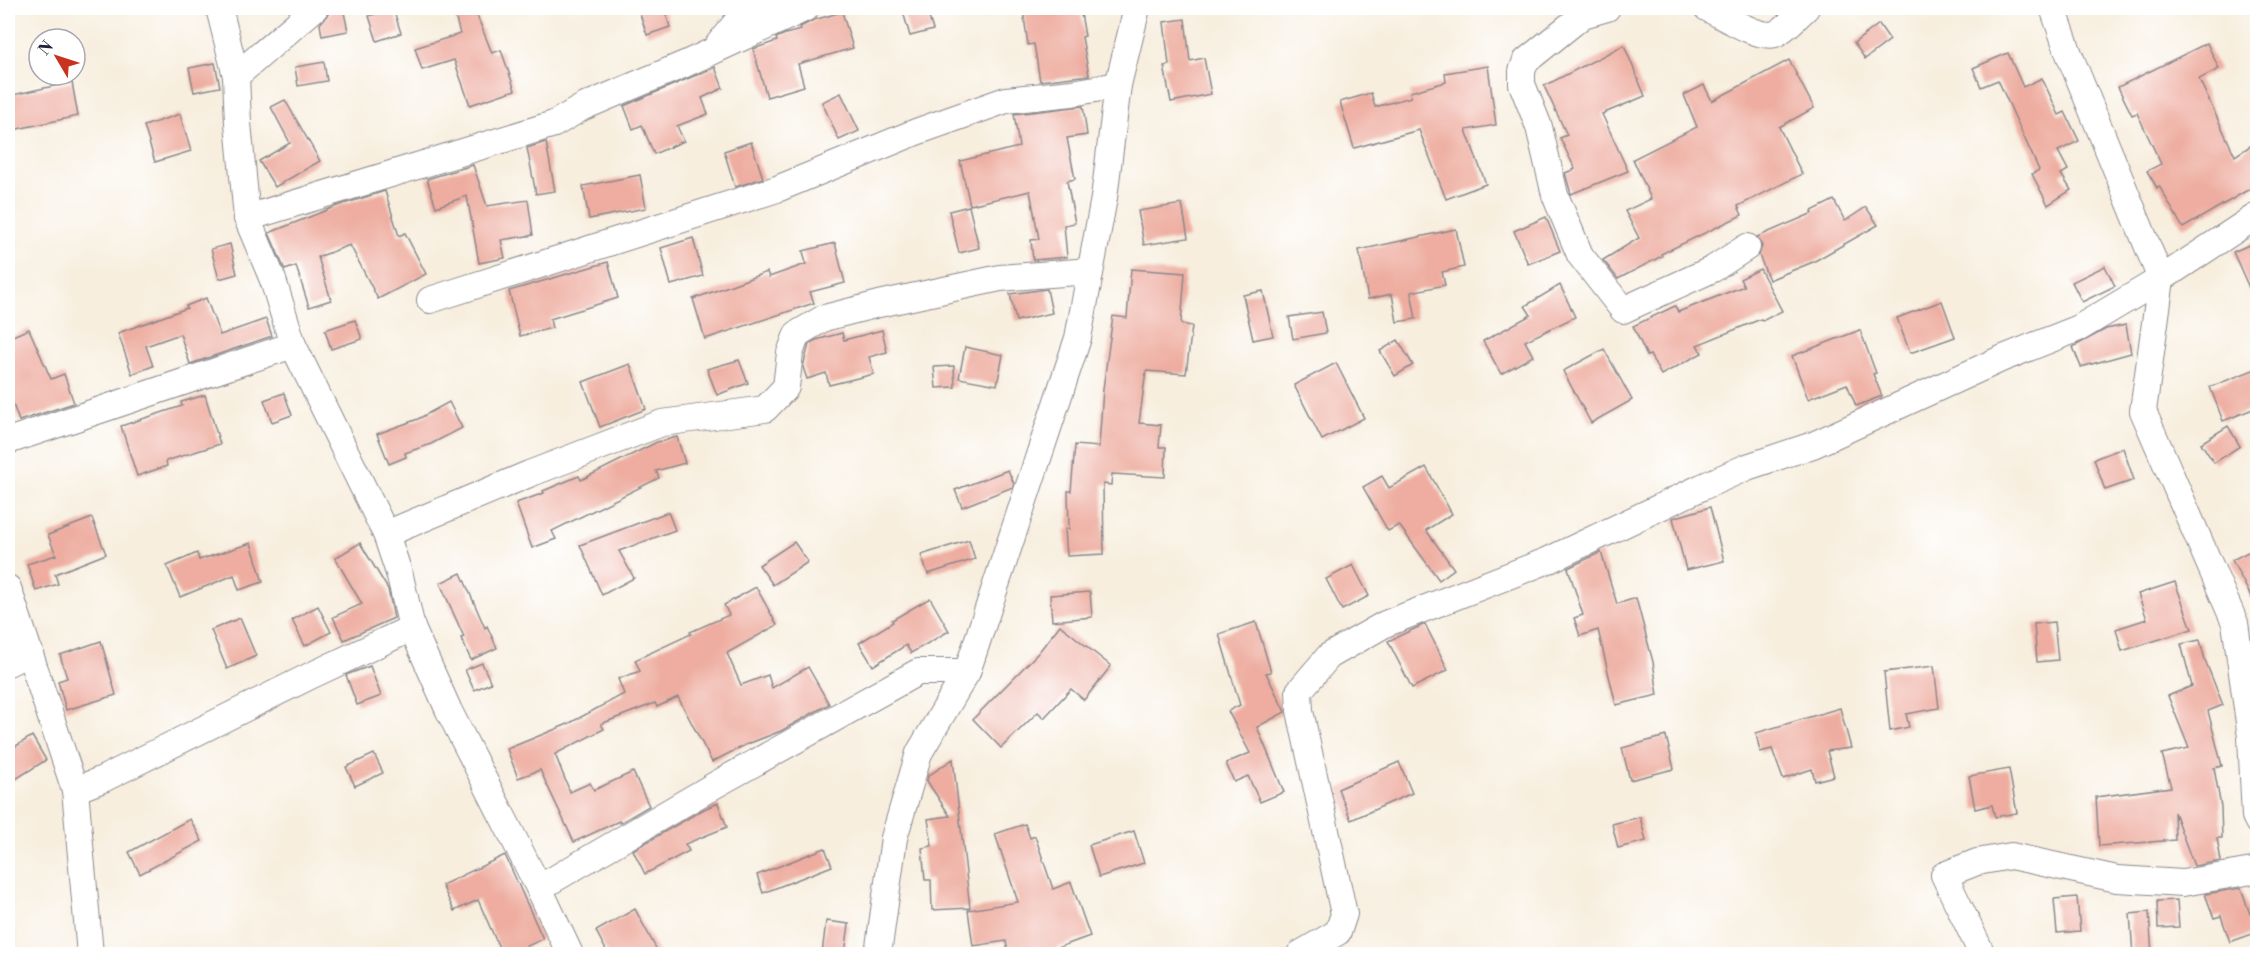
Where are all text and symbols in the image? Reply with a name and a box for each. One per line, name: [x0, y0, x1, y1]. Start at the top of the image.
north arrow: [27, 27, 87, 87]
text: N: [34, 37, 58, 59]

